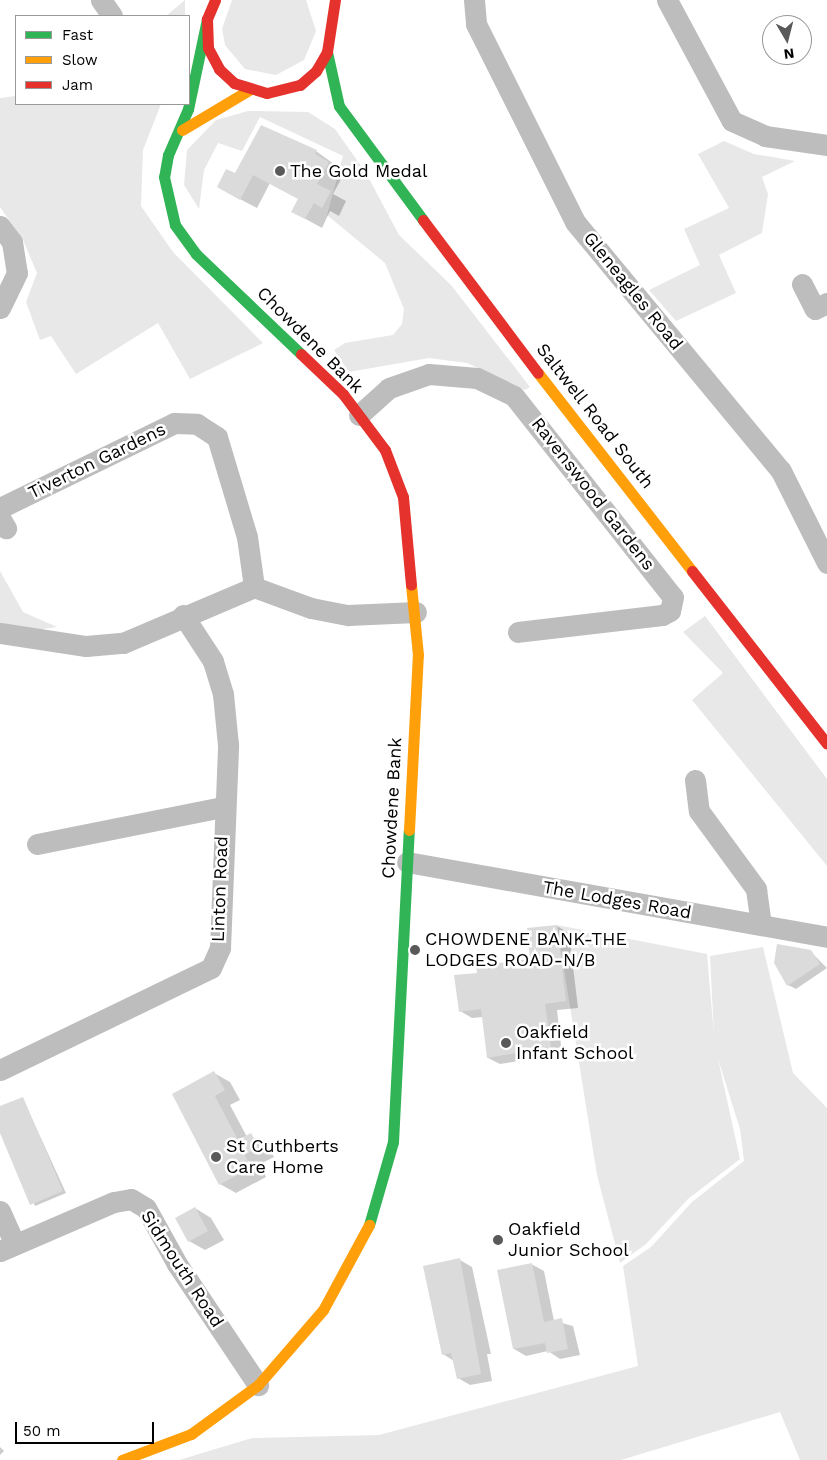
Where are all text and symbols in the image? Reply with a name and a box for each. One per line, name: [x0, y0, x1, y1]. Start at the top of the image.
legend: [15, 15, 190, 105]
north arrow: [762, 15, 812, 65]
text: Fast: [62, 26, 93, 44]
text: N: [783, 45, 795, 63]
text: Slow: [62, 51, 98, 69]
text: Jam: [62, 76, 93, 94]
place label: The Gold Medal: [290, 160, 428, 182]
marker: The Gold Medal: [274, 165, 286, 177]
street label: Gleneagles Road: [579, 228, 687, 354]
street label: Chowdene Bank: [252, 282, 368, 398]
street label: Saltwell Road South: [531, 339, 659, 493]
street label: Ravenswood Gardens: [527, 413, 659, 575]
street label: Tiverton Gardens: [25, 418, 169, 504]
street label: Chowdene Bank: [378, 737, 406, 879]
street label: Linton Road: [207, 836, 233, 942]
street label: The Lodges Road: [541, 876, 693, 924]
place label: CHOWDENE BANK-THE LODGES ROAD-N/B: [425, 929, 627, 972]
marker: CHOWDENE BANK-THE LODGES ROAD-N/B: [409, 944, 421, 956]
place label: Oakfield Infant School: [516, 1022, 634, 1064]
marker: Oakfield Infant School: [500, 1037, 512, 1049]
place label: St Cuthberts Care Home: [226, 1136, 339, 1178]
marker: St Cuthberts Care Home: [210, 1151, 222, 1163]
street label: Sidmouth Road: [136, 1206, 228, 1332]
place label: Oakfield Junior School: [508, 1219, 629, 1262]
marker: Oakfield Junior School: [492, 1234, 504, 1246]
scale bar: [18, 1412, 156, 1444]
text: 50 m: [23, 1422, 60, 1440]

